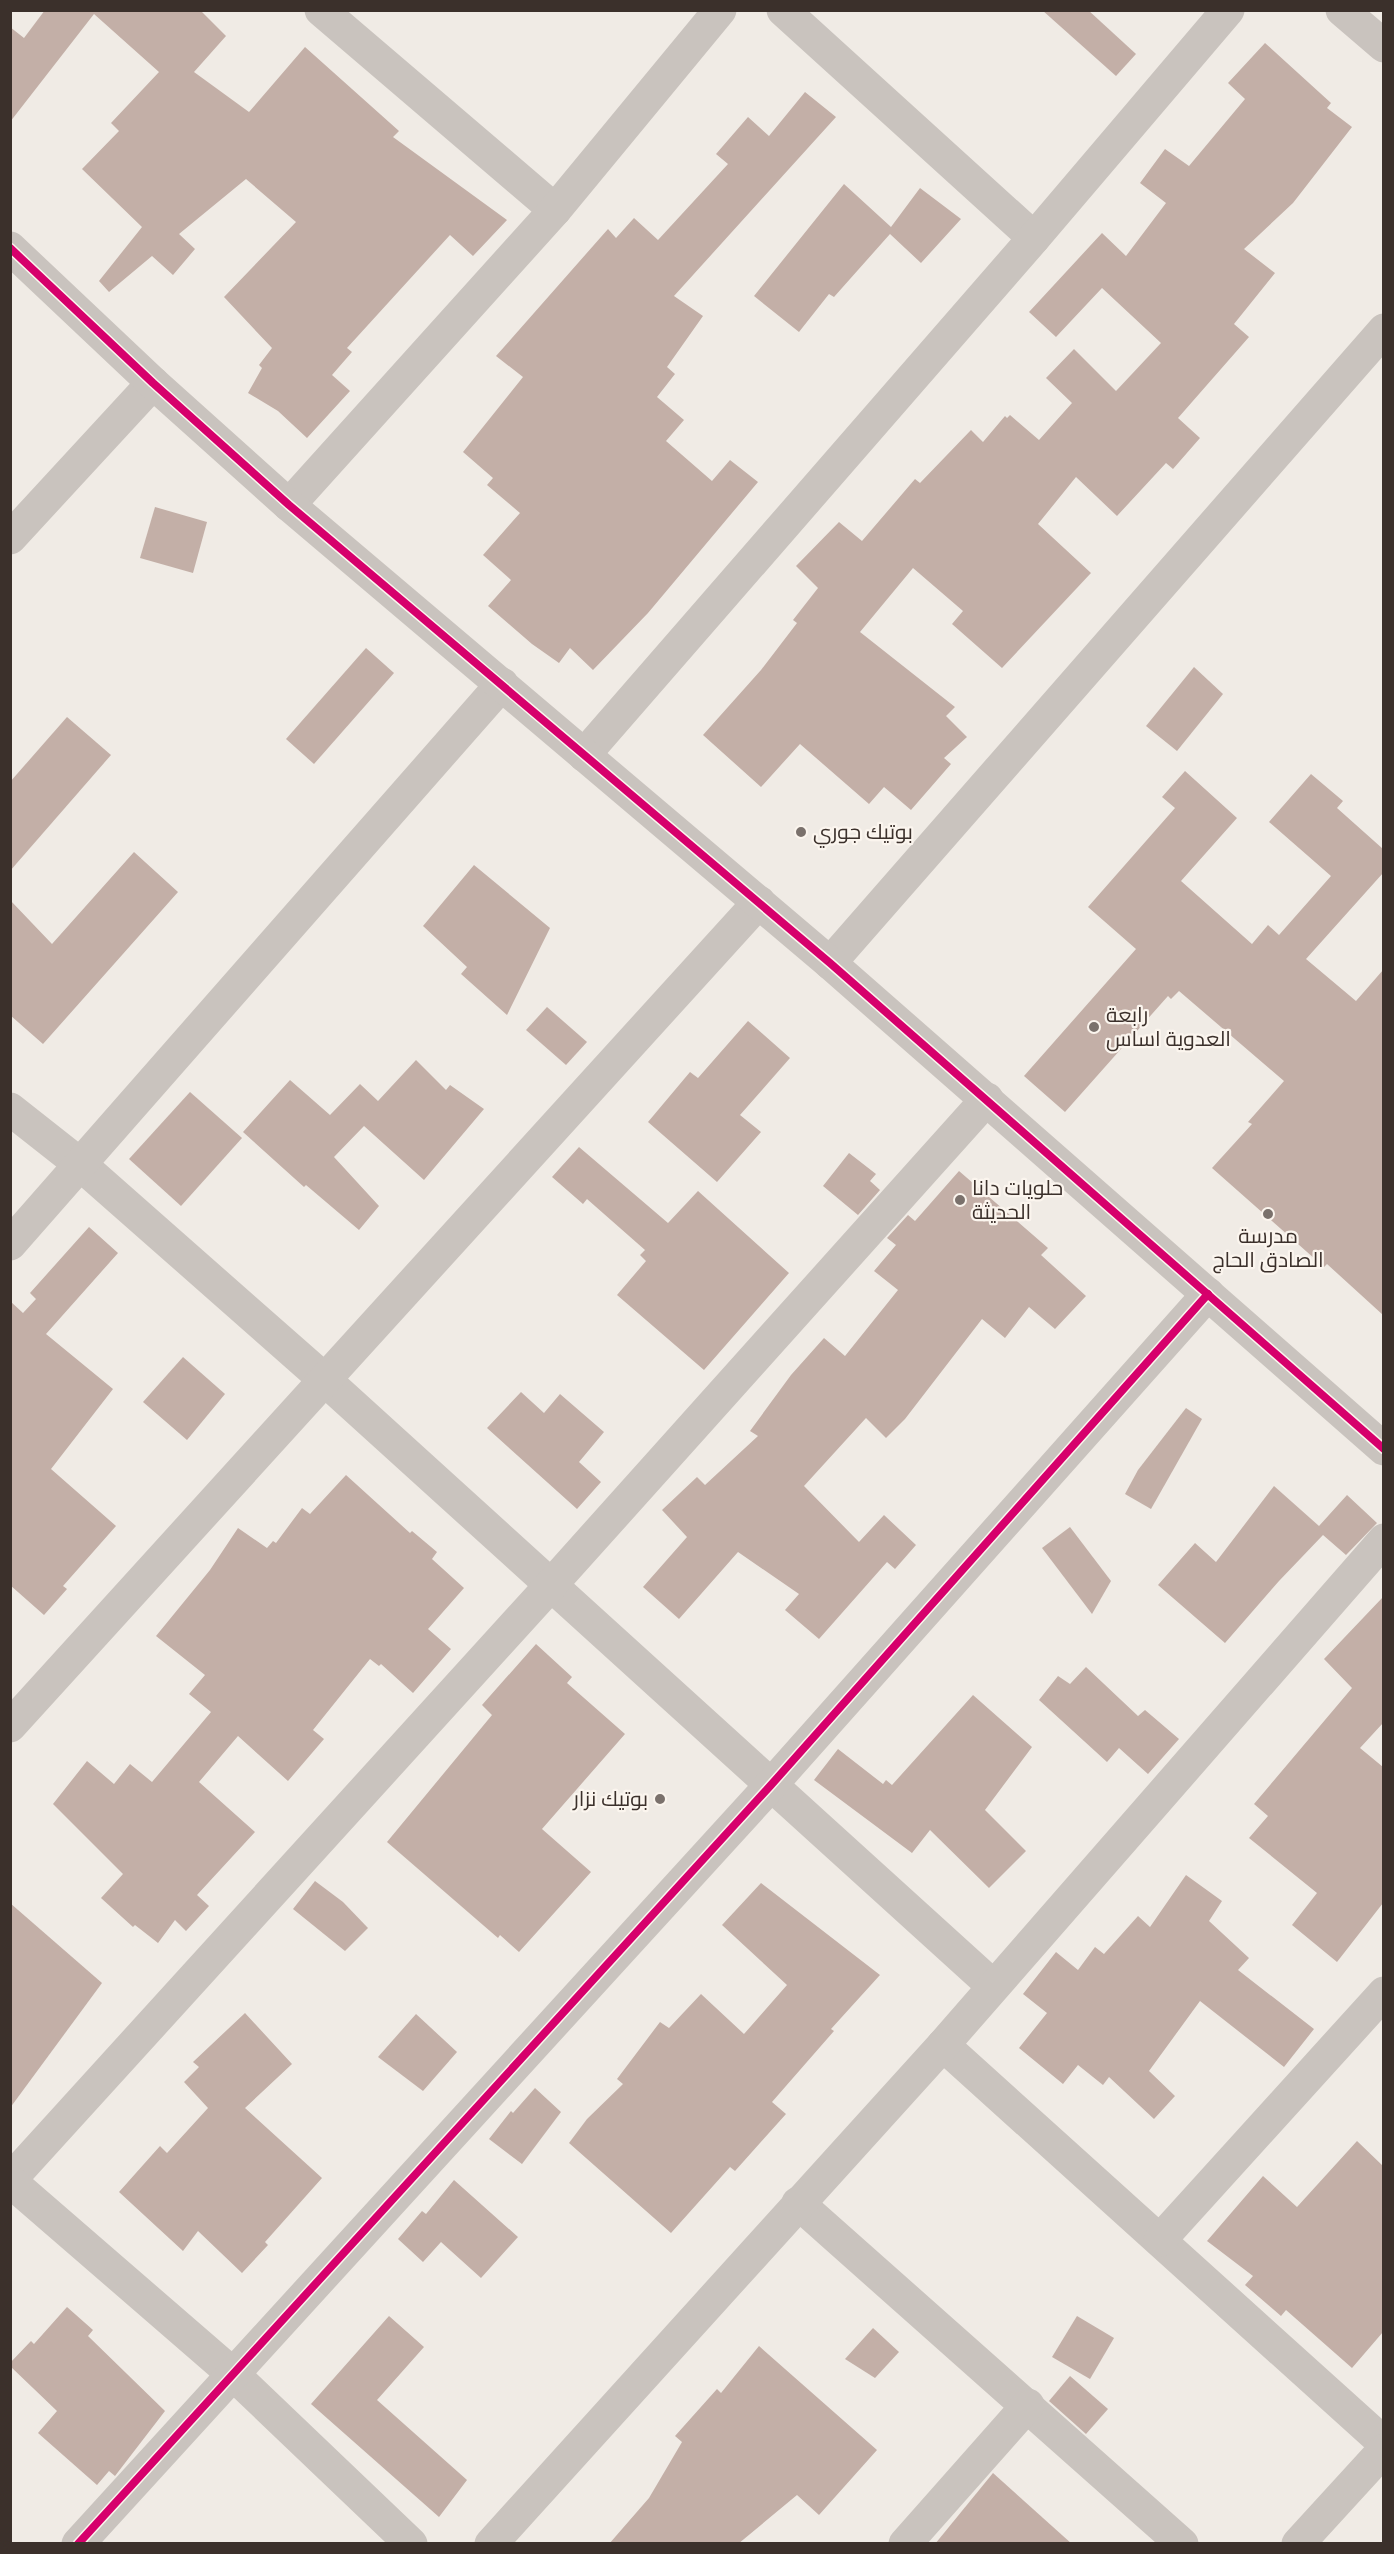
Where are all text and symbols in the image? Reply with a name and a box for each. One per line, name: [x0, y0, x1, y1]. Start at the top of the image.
place label: بوتيك جوري: [813, 817, 913, 848]
marker: بوتيك جوري: [794, 825, 808, 839]
place label: رابعة العدوية اساس: [1106, 1000, 1231, 1052]
marker: رابعة العدوية اساس: [1087, 1020, 1101, 1034]
place label: حلويات دانا الحديثة: [972, 1173, 1063, 1225]
marker: حلويات دانا الحديثة: [953, 1193, 967, 1207]
marker: مدرسة الصادق الحاج: [1261, 1207, 1275, 1221]
place label: مدرسة الصادق الحاج: [1212, 1221, 1324, 1274]
place label: بوتيك نزار: [572, 1784, 648, 1812]
marker: بوتيك نزار: [653, 1792, 667, 1806]

